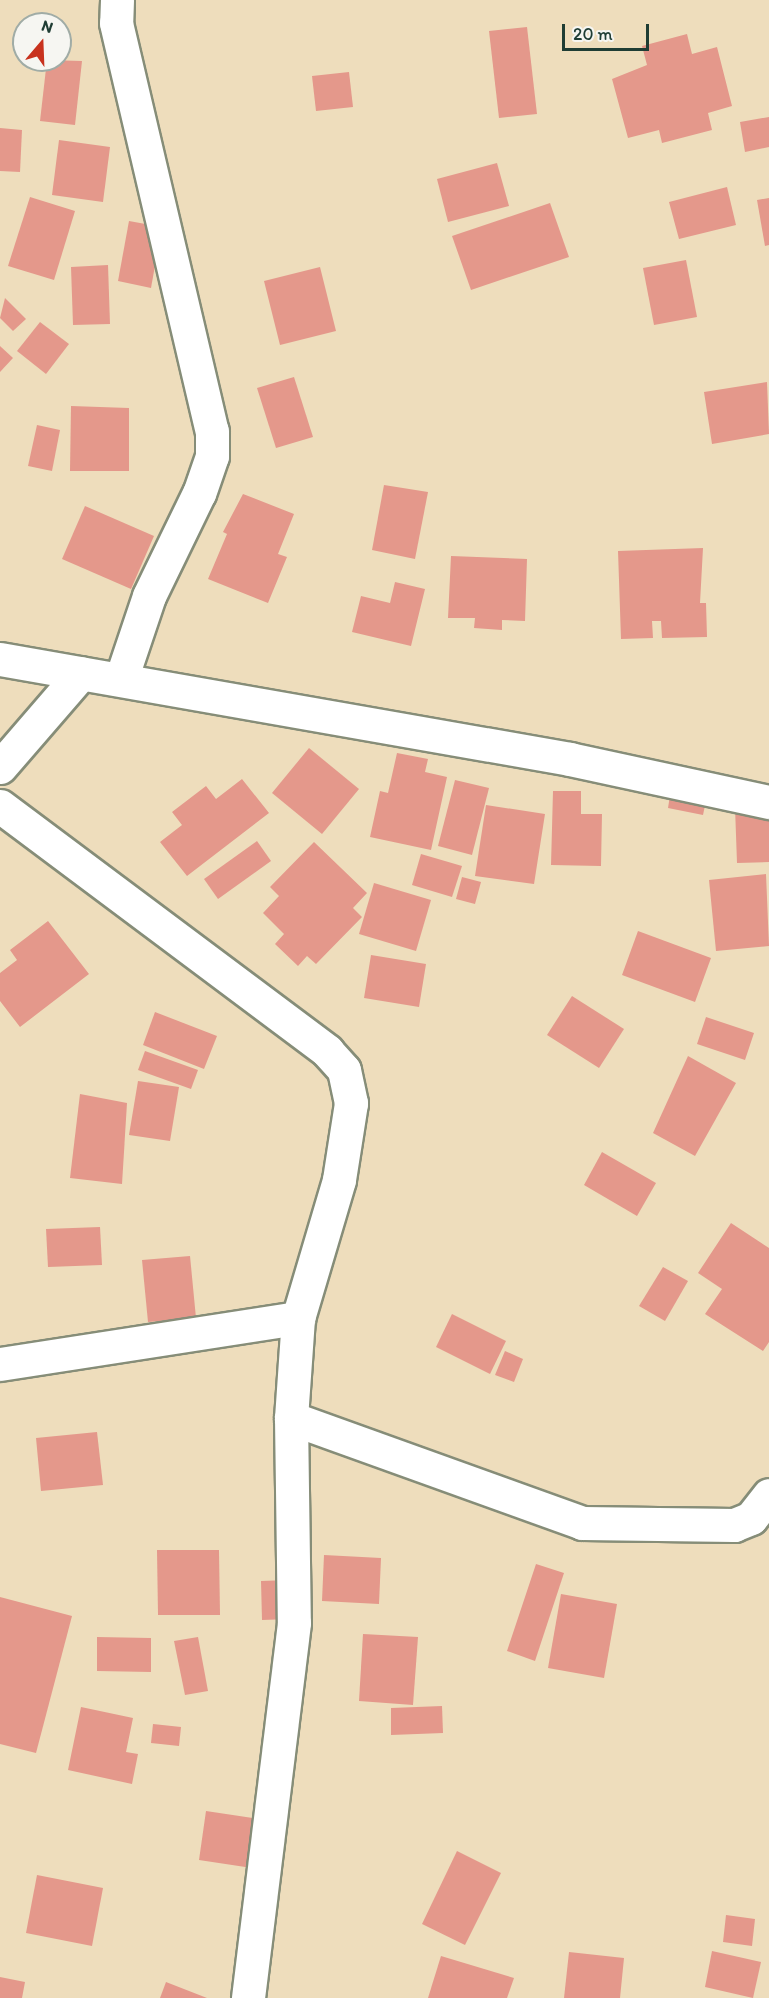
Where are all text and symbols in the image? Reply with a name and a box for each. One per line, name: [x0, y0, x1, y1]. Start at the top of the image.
north arrow: [12, 12, 72, 72]
scale bar: [565, 12, 652, 50]
text: N: [39, 16, 56, 37]
text: 20 m: [573, 23, 613, 45]

